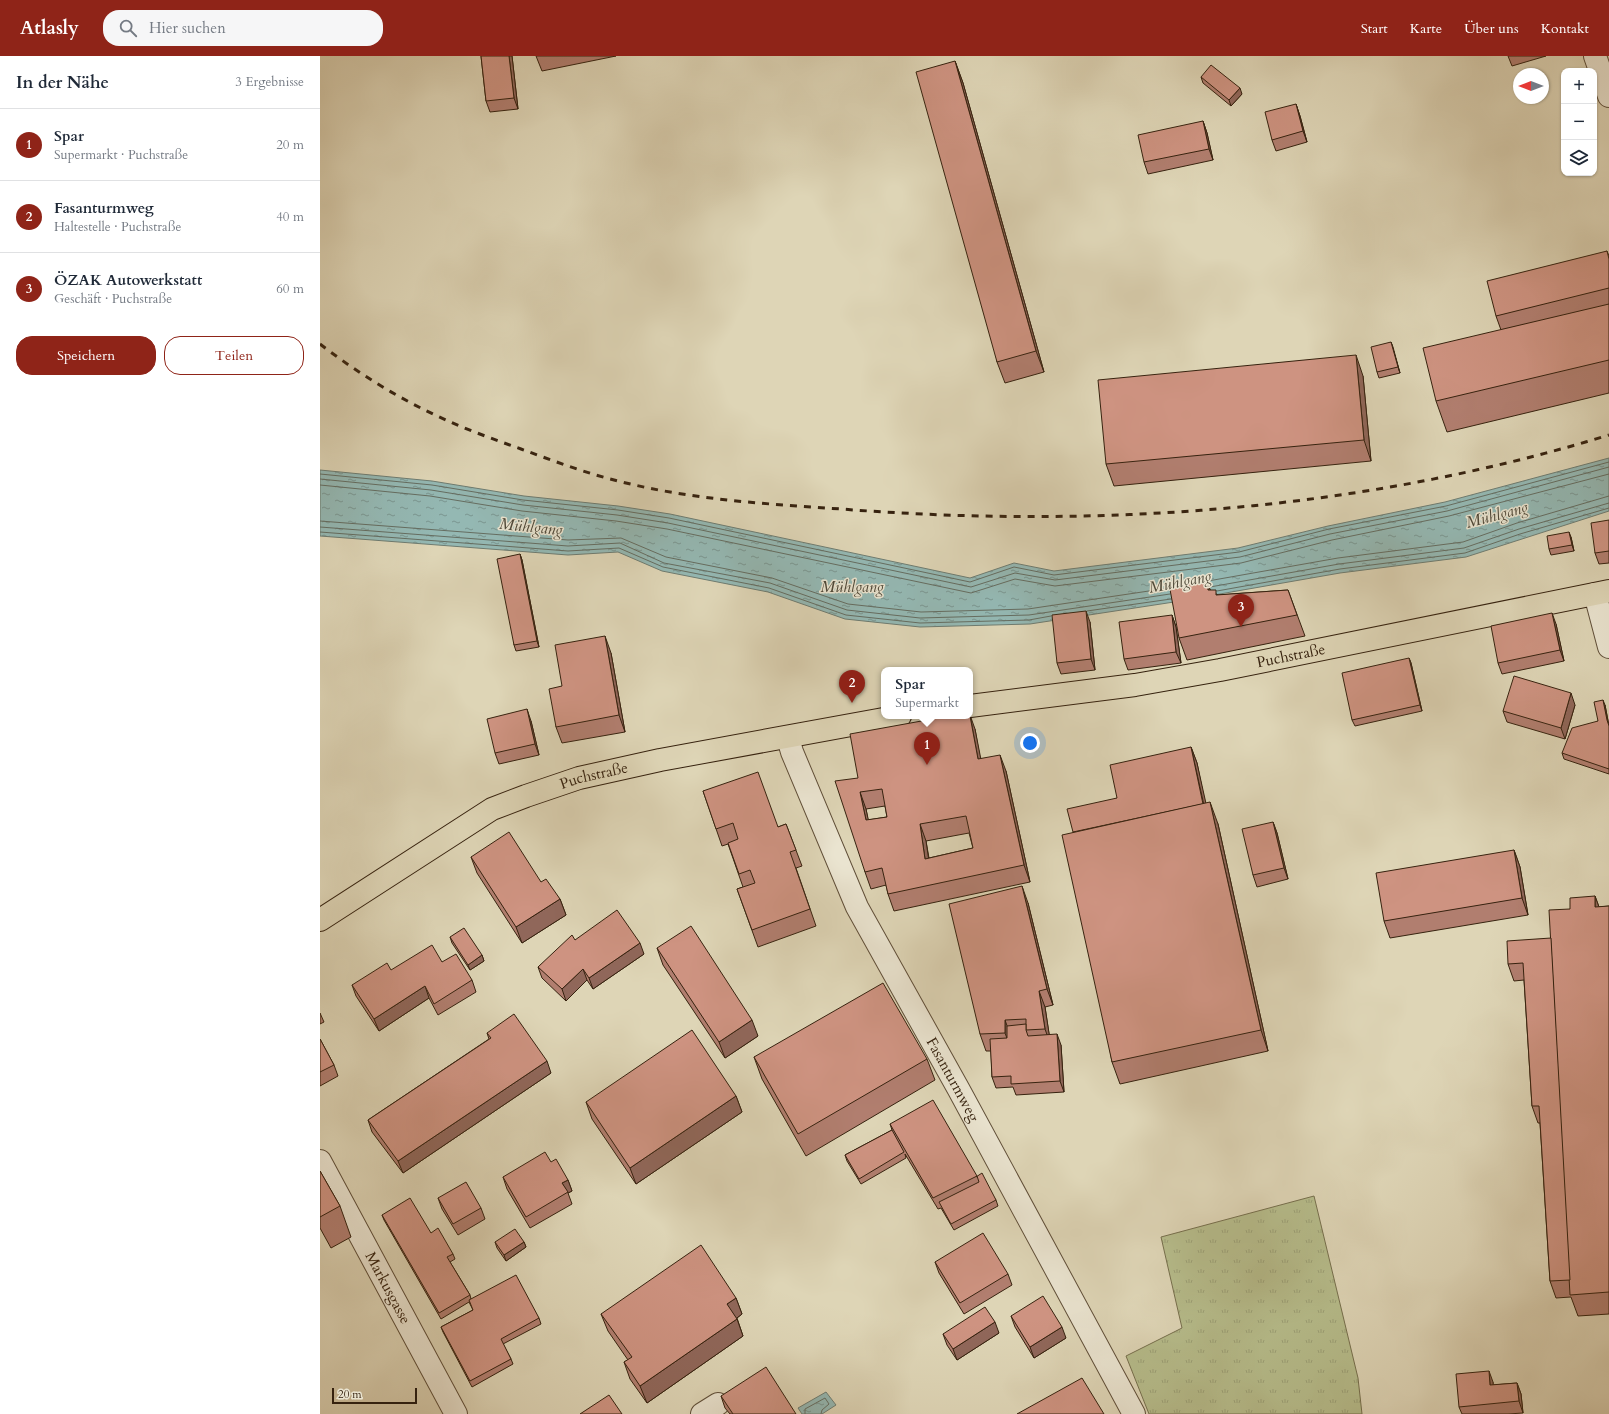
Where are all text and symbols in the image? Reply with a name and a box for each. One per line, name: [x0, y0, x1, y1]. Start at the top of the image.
search box: [103, 10, 383, 46]
text: Atlasly: [20, 15, 79, 41]
icon: search: [117, 17, 139, 39]
text: Hier suchen: [149, 18, 226, 38]
text: Start: [1361, 19, 1388, 38]
text: Karte: [1410, 19, 1442, 38]
text: Über uns: [1464, 19, 1519, 38]
text: Kontakt: [1541, 19, 1589, 38]
north arrow: [1513, 68, 1549, 104]
map controls: [1561, 68, 1597, 176]
button: +: [1561, 68, 1597, 104]
text: In der Nähe: [16, 71, 109, 94]
text: 3 Ergebnisse: [235, 73, 304, 91]
button: −: [1561, 104, 1597, 140]
text: Spar: [54, 126, 84, 146]
text: 1: [26, 136, 32, 154]
text: 20 m: [276, 136, 304, 154]
button: layers: [1561, 140, 1597, 176]
text: Supermarkt · Puchstraße: [54, 146, 188, 164]
text: Fasanturmweg: [54, 198, 154, 218]
text: 2: [26, 208, 32, 226]
text: 40 m: [276, 208, 304, 226]
text: Haltestelle · Puchstraße: [54, 218, 181, 236]
text: ÖZAK Autowerkstatt: [54, 270, 202, 290]
text: 3: [26, 280, 32, 298]
text: 60 m: [276, 280, 304, 298]
text: Geschäft · Puchstraße: [54, 290, 172, 308]
button: Speichern: [16, 336, 156, 375]
button: Teilen: [164, 336, 304, 375]
water label: Mühlgang: [1463, 496, 1531, 534]
water label: Mühlgang: [498, 513, 565, 541]
water label: Mühlgang: [1147, 565, 1214, 599]
water label: Mühlgang: [820, 576, 885, 598]
pin: 3: [1228, 594, 1254, 627]
street label: Puchstraße: [1255, 639, 1327, 672]
popup: [881, 667, 973, 719]
pin: 2: [839, 670, 865, 703]
text: Spar: [895, 674, 925, 694]
text: Supermarkt: [895, 694, 959, 712]
pin: 1: [914, 732, 940, 765]
your location: [1020, 733, 1040, 753]
street label: Puchstraße: [557, 757, 630, 794]
street label: Fasanturmweg: [922, 1034, 985, 1126]
street label: Markusgasse: [361, 1248, 416, 1328]
scale bar: [332, 1386, 417, 1405]
text: 20 m: [338, 1387, 362, 1402]

